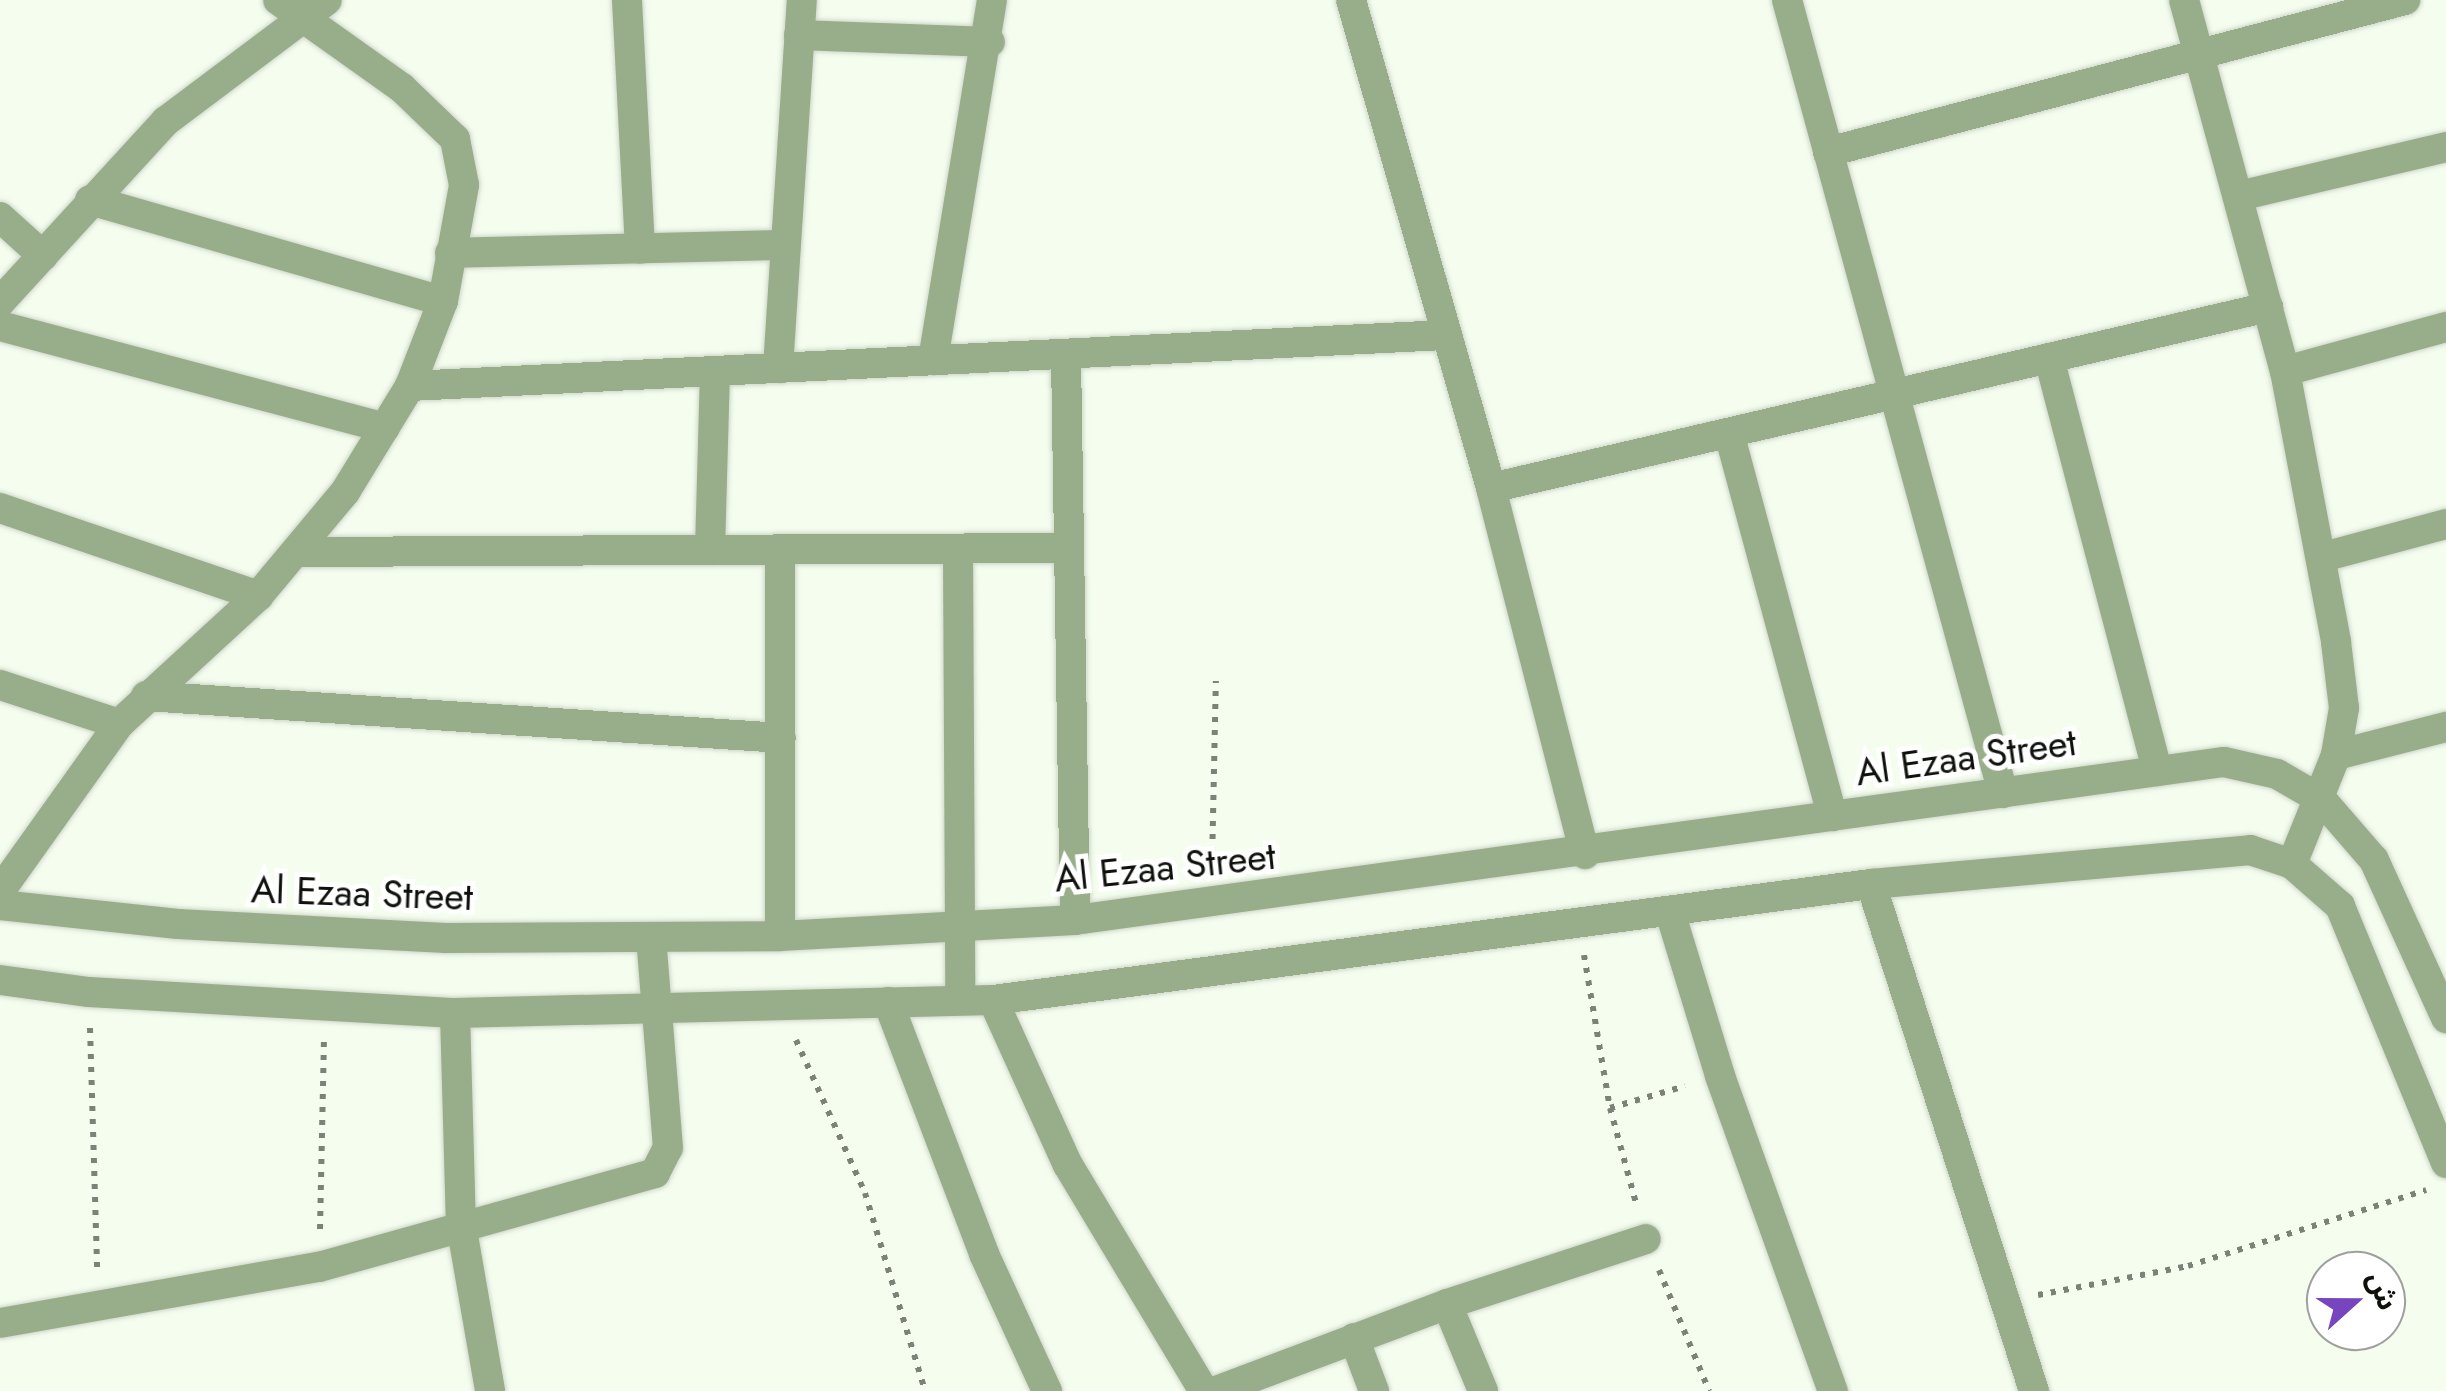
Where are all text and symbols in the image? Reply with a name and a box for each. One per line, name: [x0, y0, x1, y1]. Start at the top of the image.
street label: Al Ezaa Street: [1853, 719, 2079, 795]
street label: Al Ezaa Street: [1052, 833, 1278, 901]
street label: Al Ezaa Street: [250, 866, 474, 920]
north arrow: [2306, 1251, 2406, 1351]
text: ش: [2357, 1266, 2409, 1316]

